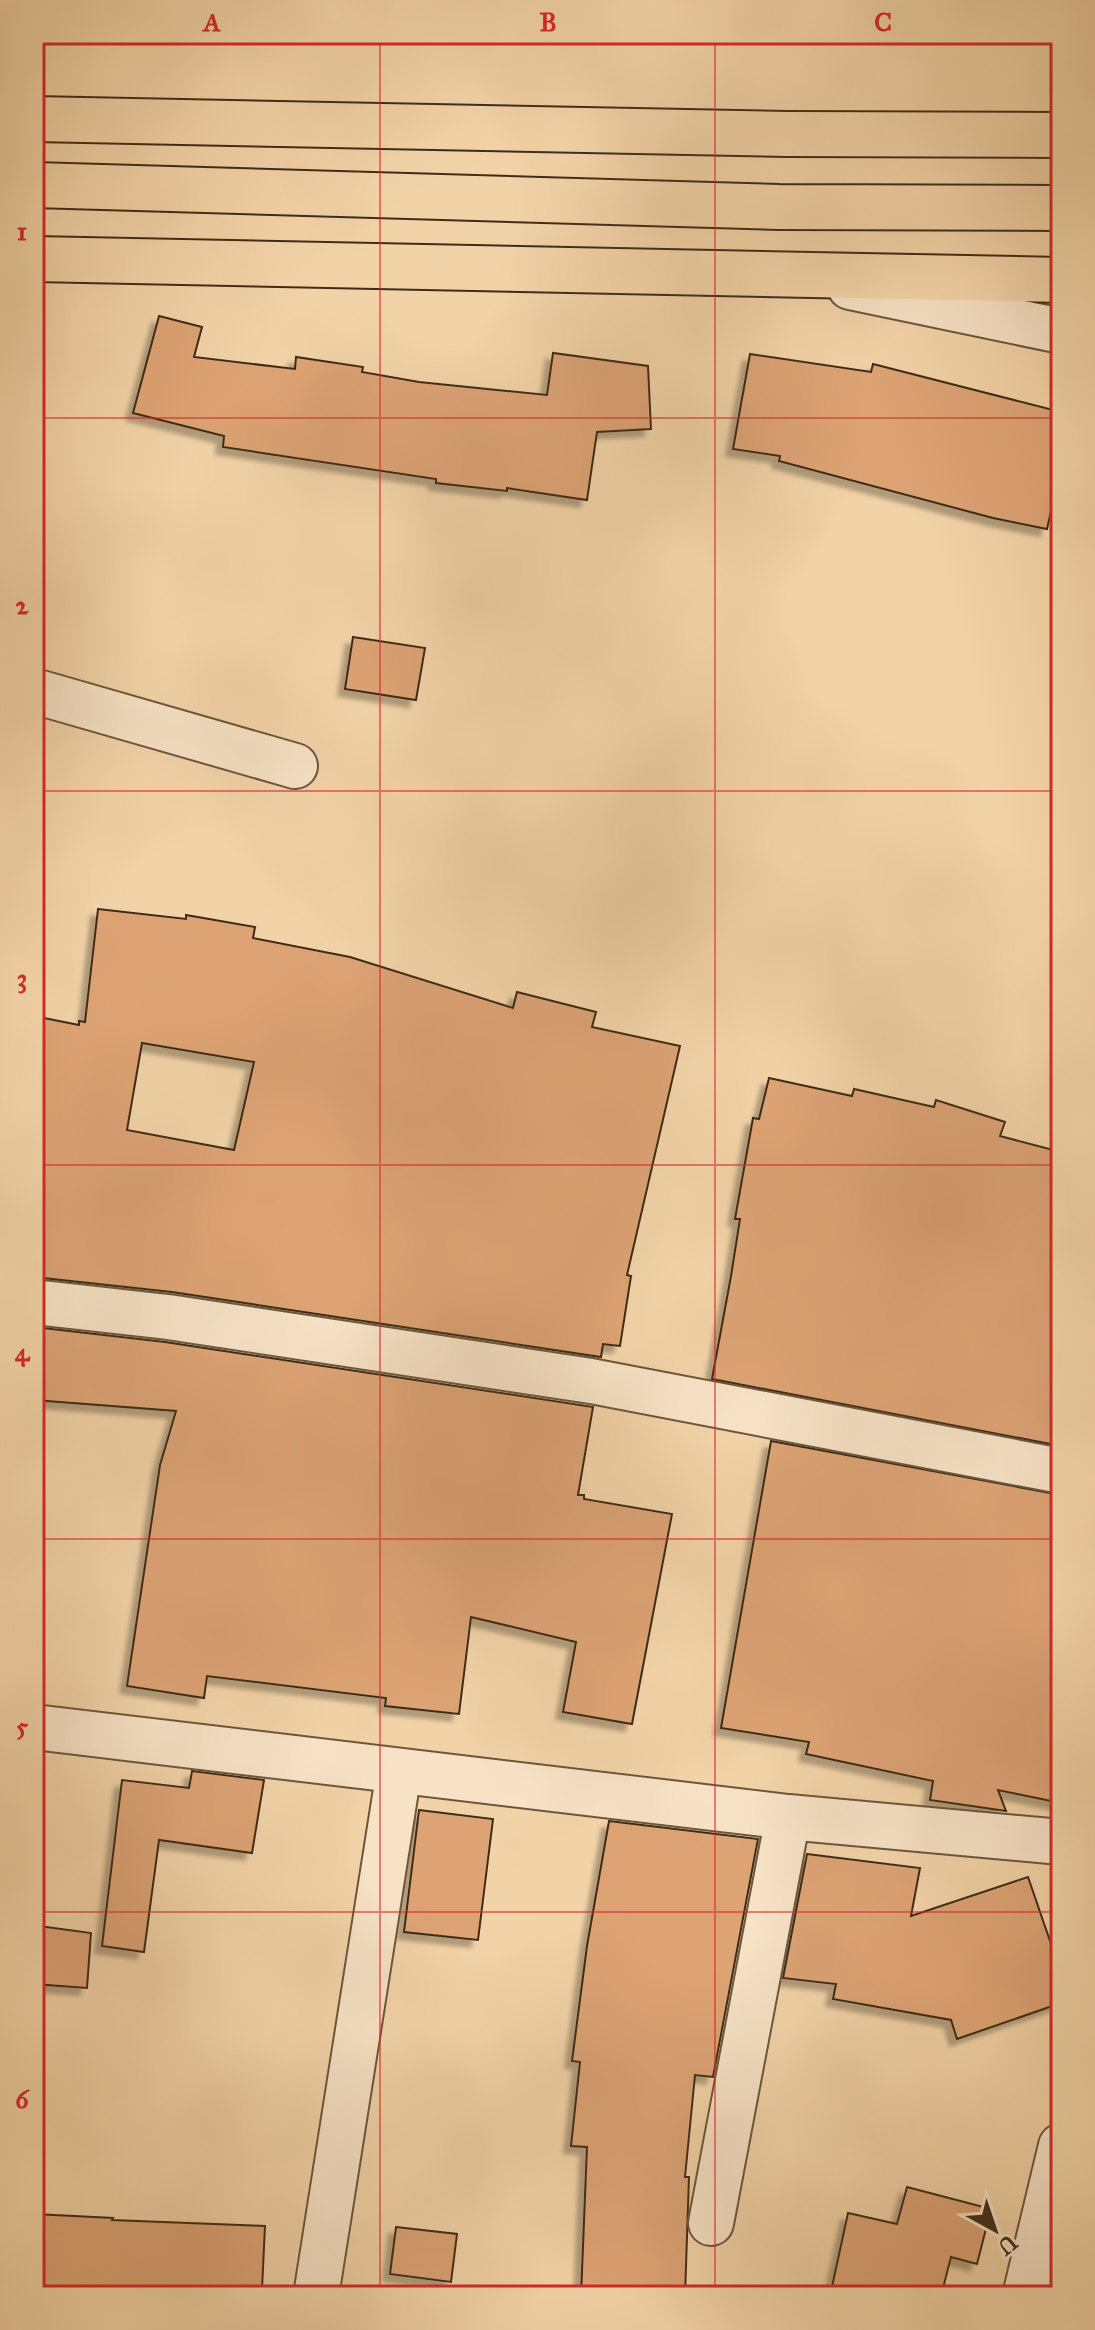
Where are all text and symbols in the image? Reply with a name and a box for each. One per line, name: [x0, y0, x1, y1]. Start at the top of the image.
text: A: [201, 6, 221, 38]
text: B: [539, 6, 557, 38]
text: C: [874, 6, 892, 38]
text: 1: [17, 215, 27, 247]
text: 2: [16, 589, 30, 621]
text: 3: [17, 962, 27, 994]
text: 4: [15, 1336, 31, 1368]
text: 5: [16, 1710, 29, 1742]
text: 6: [15, 2083, 30, 2115]
north arrow: [955, 2190, 1035, 2270]
text: U: [992, 2229, 1023, 2261]

